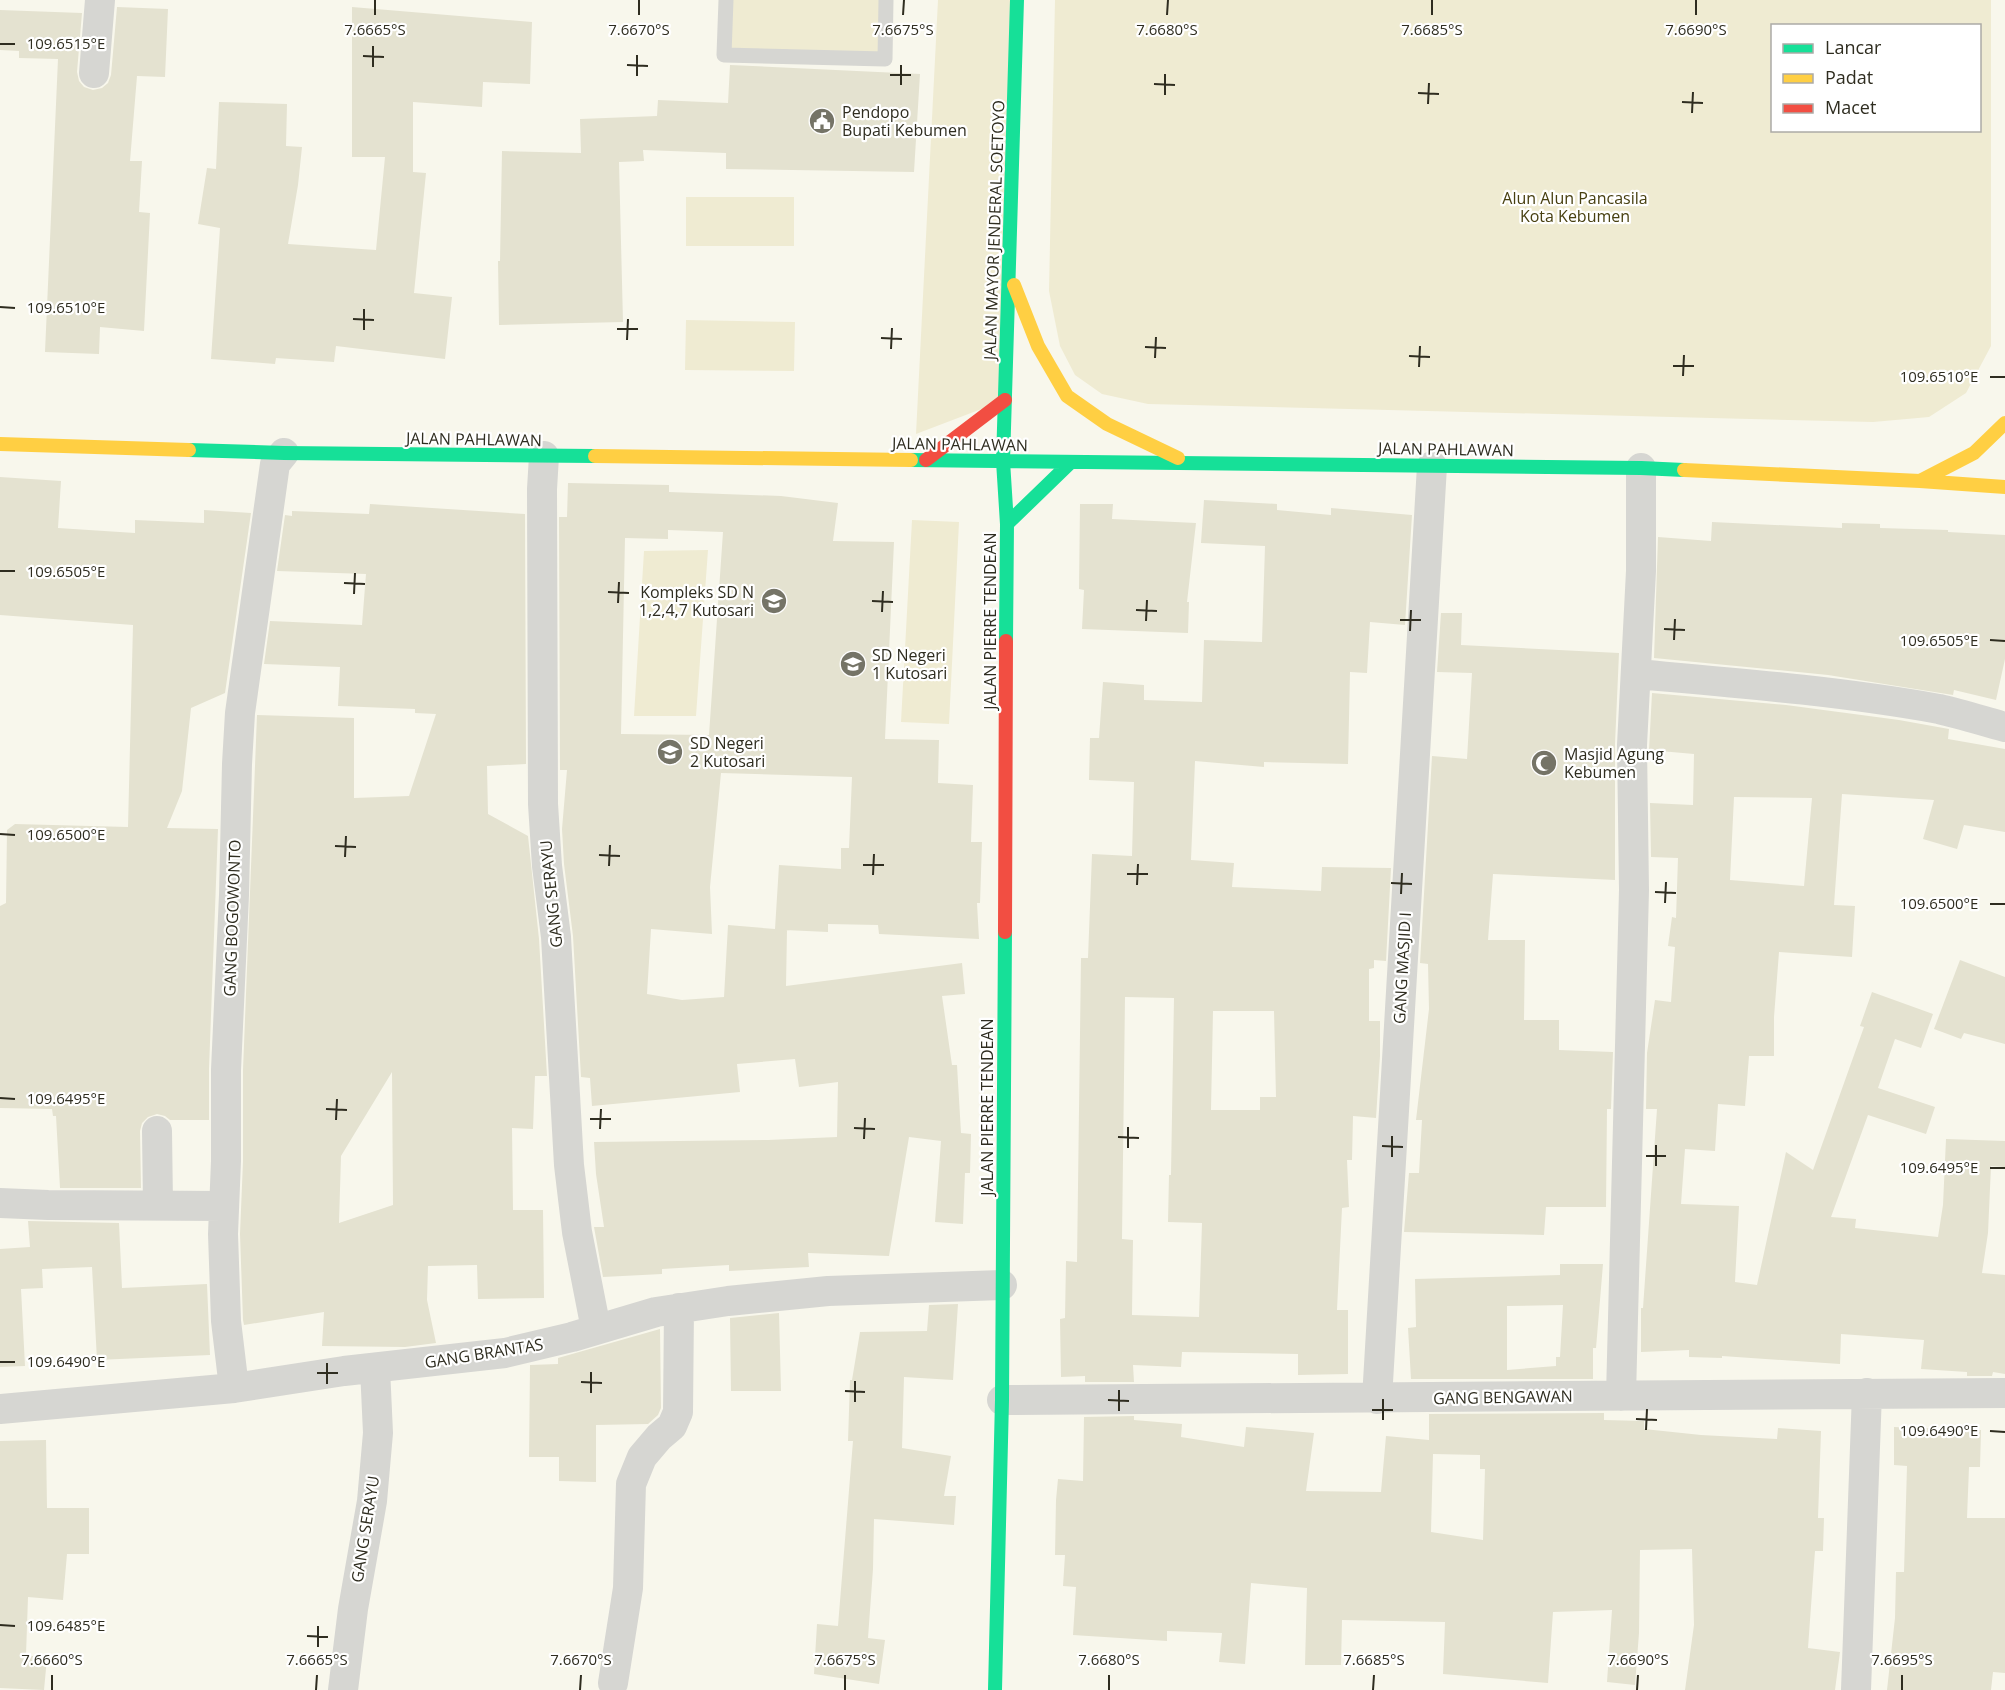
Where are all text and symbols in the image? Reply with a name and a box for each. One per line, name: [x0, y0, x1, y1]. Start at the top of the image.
text: 7.6665°S: [344, 19, 406, 39]
text: 7.6670°S: [608, 19, 670, 39]
text: 7.6675°S: [872, 19, 934, 39]
text: 7.6680°S: [1136, 19, 1198, 39]
text: 7.6685°S: [1401, 19, 1463, 39]
text: 7.6690°S: [1665, 19, 1727, 39]
legend: [1771, 24, 1981, 132]
text: 109.6515°E: [27, 33, 105, 53]
text: Lancar: [1825, 35, 1882, 59]
text: Padat: [1825, 65, 1873, 89]
text: Macet: [1825, 95, 1876, 119]
street label: JALAN MAYOR JENDERAL SOETOYO: [978, 100, 1010, 362]
place label: Pendopo Bupati Kebumen: [842, 101, 967, 141]
public building icon: Pendopo Bupati Kebumen: [807, 106, 837, 136]
park label: Alun Alun Pancasila Kota Kebumen: [1502, 187, 1648, 227]
text: 109.6510°E: [27, 297, 105, 317]
text: 109.6510°E: [1900, 366, 1978, 386]
street label: JALAN PAHLAWAN: [404, 427, 542, 451]
street label: JALAN PAHLAWAN: [890, 432, 1028, 456]
street label: JALAN PAHLAWAN: [1376, 437, 1514, 461]
street label: JALAN PIERRE TENDEAN: [979, 532, 1001, 712]
text: 109.6505°E: [27, 561, 105, 581]
place label: Kompleks SD N 1,2,4,7 Kutosari: [639, 581, 754, 621]
school or university icon: Kompleks SD N 1,2,4,7 Kutosari: [759, 586, 789, 616]
text: 109.6505°E: [1900, 630, 1978, 650]
place label: SD Negeri 1 Kutosari: [872, 644, 947, 684]
school or university icon: SD Negeri 1 Kutosari: [838, 649, 868, 679]
place label: SD Negeri 2 Kutosari: [690, 732, 765, 772]
school or university icon: SD Negeri 2 Kutosari: [655, 737, 685, 767]
place label: Masjid Agung Kebumen: [1564, 743, 1664, 783]
mosque icon: Masjid Agung Kebumen: [1529, 748, 1559, 778]
text: 109.6500°E: [27, 824, 105, 844]
street label: GANG BOGOWONTO: [218, 839, 246, 997]
street label: GANG SERAYU: [534, 839, 568, 949]
text: 109.6500°E: [1900, 893, 1978, 913]
street label: GANG MASJID I: [1388, 912, 1416, 1024]
street label: JALAN PIERRE TENDEAN: [976, 1018, 998, 1198]
text: 109.6495°E: [27, 1088, 105, 1108]
text: 109.6495°E: [1900, 1157, 1978, 1177]
street label: GANG BRANTAS: [423, 1333, 545, 1373]
text: 109.6490°E: [27, 1351, 105, 1371]
street label: GANG BENGAWAN: [1433, 1385, 1573, 1409]
text: 109.6490°E: [1900, 1420, 1978, 1440]
street label: GANG SERAYU: [346, 1474, 384, 1584]
text: 109.6485°E: [27, 1615, 105, 1635]
text: 7.6660°S: [21, 1649, 83, 1669]
text: 7.6665°S: [286, 1649, 348, 1669]
text: 7.6670°S: [550, 1649, 612, 1669]
text: 7.6675°S: [814, 1649, 876, 1669]
text: 7.6680°S: [1078, 1649, 1140, 1669]
text: 7.6685°S: [1343, 1649, 1405, 1669]
text: 7.6690°S: [1607, 1649, 1669, 1669]
text: 7.6695°S: [1871, 1649, 1933, 1669]

